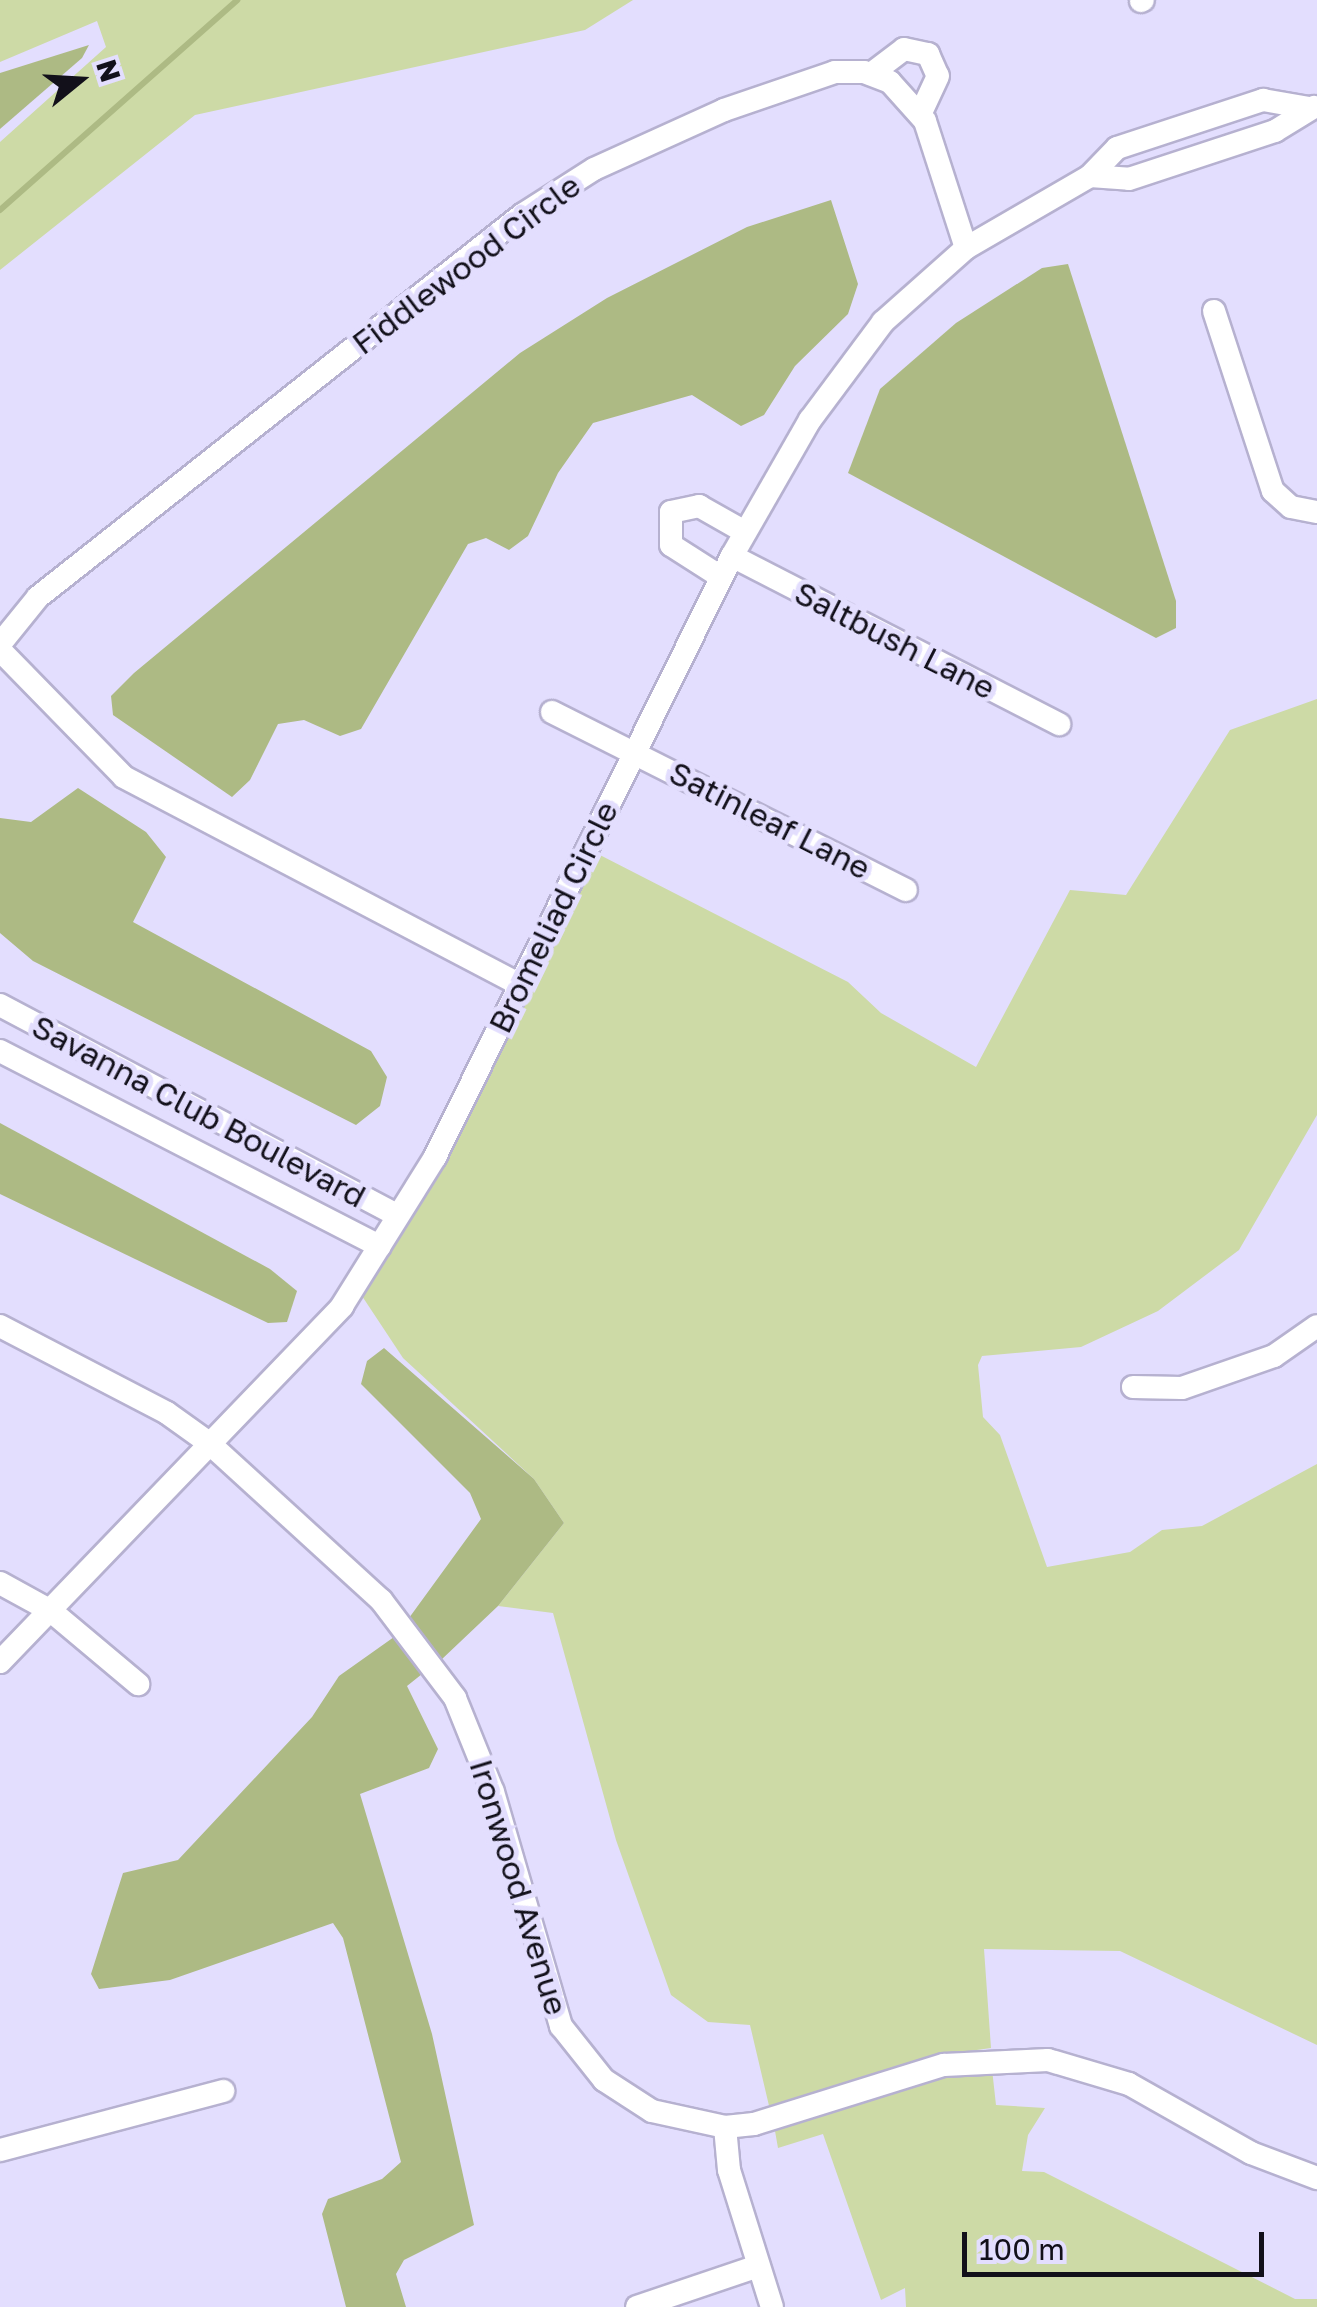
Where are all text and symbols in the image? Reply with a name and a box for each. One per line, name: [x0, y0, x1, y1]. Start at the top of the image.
north arrow: [30, 30, 130, 130]
text: N: [90, 55, 128, 86]
street label: Fiddlewood Circle: [345, 166, 587, 362]
street label: Saltbush Lane: [788, 573, 1002, 707]
street label: Satinleaf Lane: [663, 753, 877, 887]
street label: Bromeliad Circle: [480, 795, 626, 1039]
street label: Savanna Club Boulevard: [26, 1007, 372, 1215]
street label: Ironwood Avenue: [462, 1754, 576, 2020]
scale bar: [967, 2212, 1270, 2274]
text: 100 m: [979, 2231, 1065, 2267]

